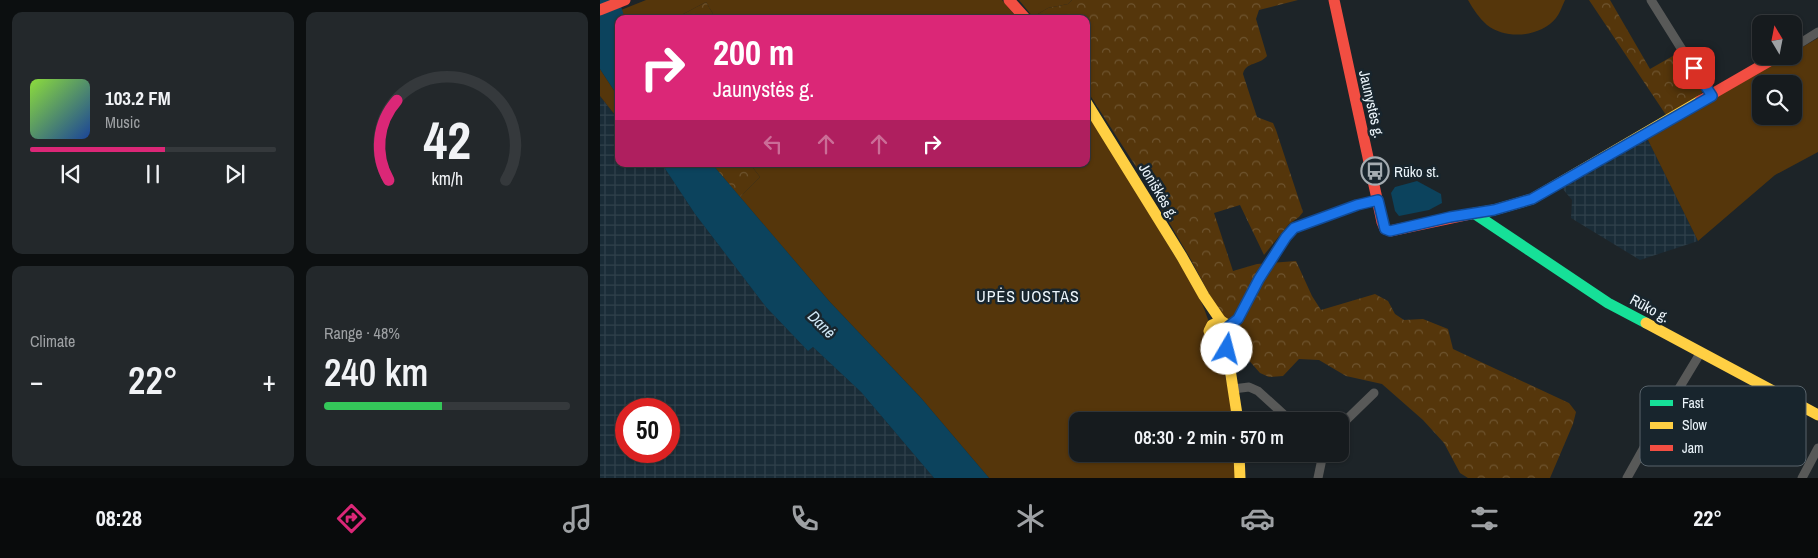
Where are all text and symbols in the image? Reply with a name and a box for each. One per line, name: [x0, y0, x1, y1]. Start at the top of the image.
north arrow: [1752, 15, 1802, 65]
map controls: [1752, 15, 1802, 125]
text: 200 m: [713, 29, 794, 76]
icon: right: [630, 35, 695, 100]
pin: [1673, 47, 1715, 89]
icon: arrive: [1680, 54, 1708, 82]
street label: Jaunystės g.: [1354, 68, 1390, 140]
text: Jaunystės g.: [713, 74, 814, 104]
button: search: [1752, 75, 1802, 125]
text: 103.2 FM: [105, 85, 171, 111]
text: 42: [423, 105, 471, 175]
text: Music: [105, 111, 140, 133]
icon: left: [759, 130, 787, 158]
icon: ahead: [812, 130, 840, 158]
icon: ahead: [865, 130, 893, 158]
icon: right: [918, 130, 946, 158]
bus stop icon: Rūko st.: [1360, 156, 1390, 186]
street label: Joniškės g.: [1134, 159, 1184, 223]
icon: previous: [57, 160, 85, 188]
icon: pause: [139, 160, 167, 188]
icon: next: [221, 160, 249, 188]
place label: Rūko st.: [1394, 161, 1439, 182]
text: km/h: [431, 167, 463, 191]
district label: UPĖS UOSTAS: [976, 285, 1080, 307]
street label: Rūko g.: [1626, 289, 1674, 327]
water label: Danė: [803, 305, 841, 343]
text: Range · 48%: [324, 322, 400, 344]
position arrow: [1200, 322, 1252, 374]
text: Climate: [30, 330, 75, 352]
text: 240 km: [324, 347, 428, 398]
text: 22°: [128, 355, 178, 406]
text: −: [30, 362, 43, 400]
text: +: [263, 362, 276, 400]
legend: [1640, 386, 1806, 466]
text: Fast: [1682, 394, 1704, 412]
speed limit sign: 50: [615, 398, 680, 463]
text: Slow: [1682, 416, 1708, 434]
text: 08:30 · 2 min · 570 m: [1134, 424, 1284, 450]
text: Jam: [1682, 439, 1704, 457]
icon: directions: [334, 501, 369, 536]
icon: music: [560, 501, 595, 536]
icon: phone: [787, 501, 822, 536]
icon: climate: [1013, 501, 1048, 536]
icon: car: [1240, 501, 1275, 536]
icon: filters: [1467, 501, 1502, 536]
text: 08:28: [96, 503, 142, 533]
text: 22°: [1693, 503, 1722, 533]

